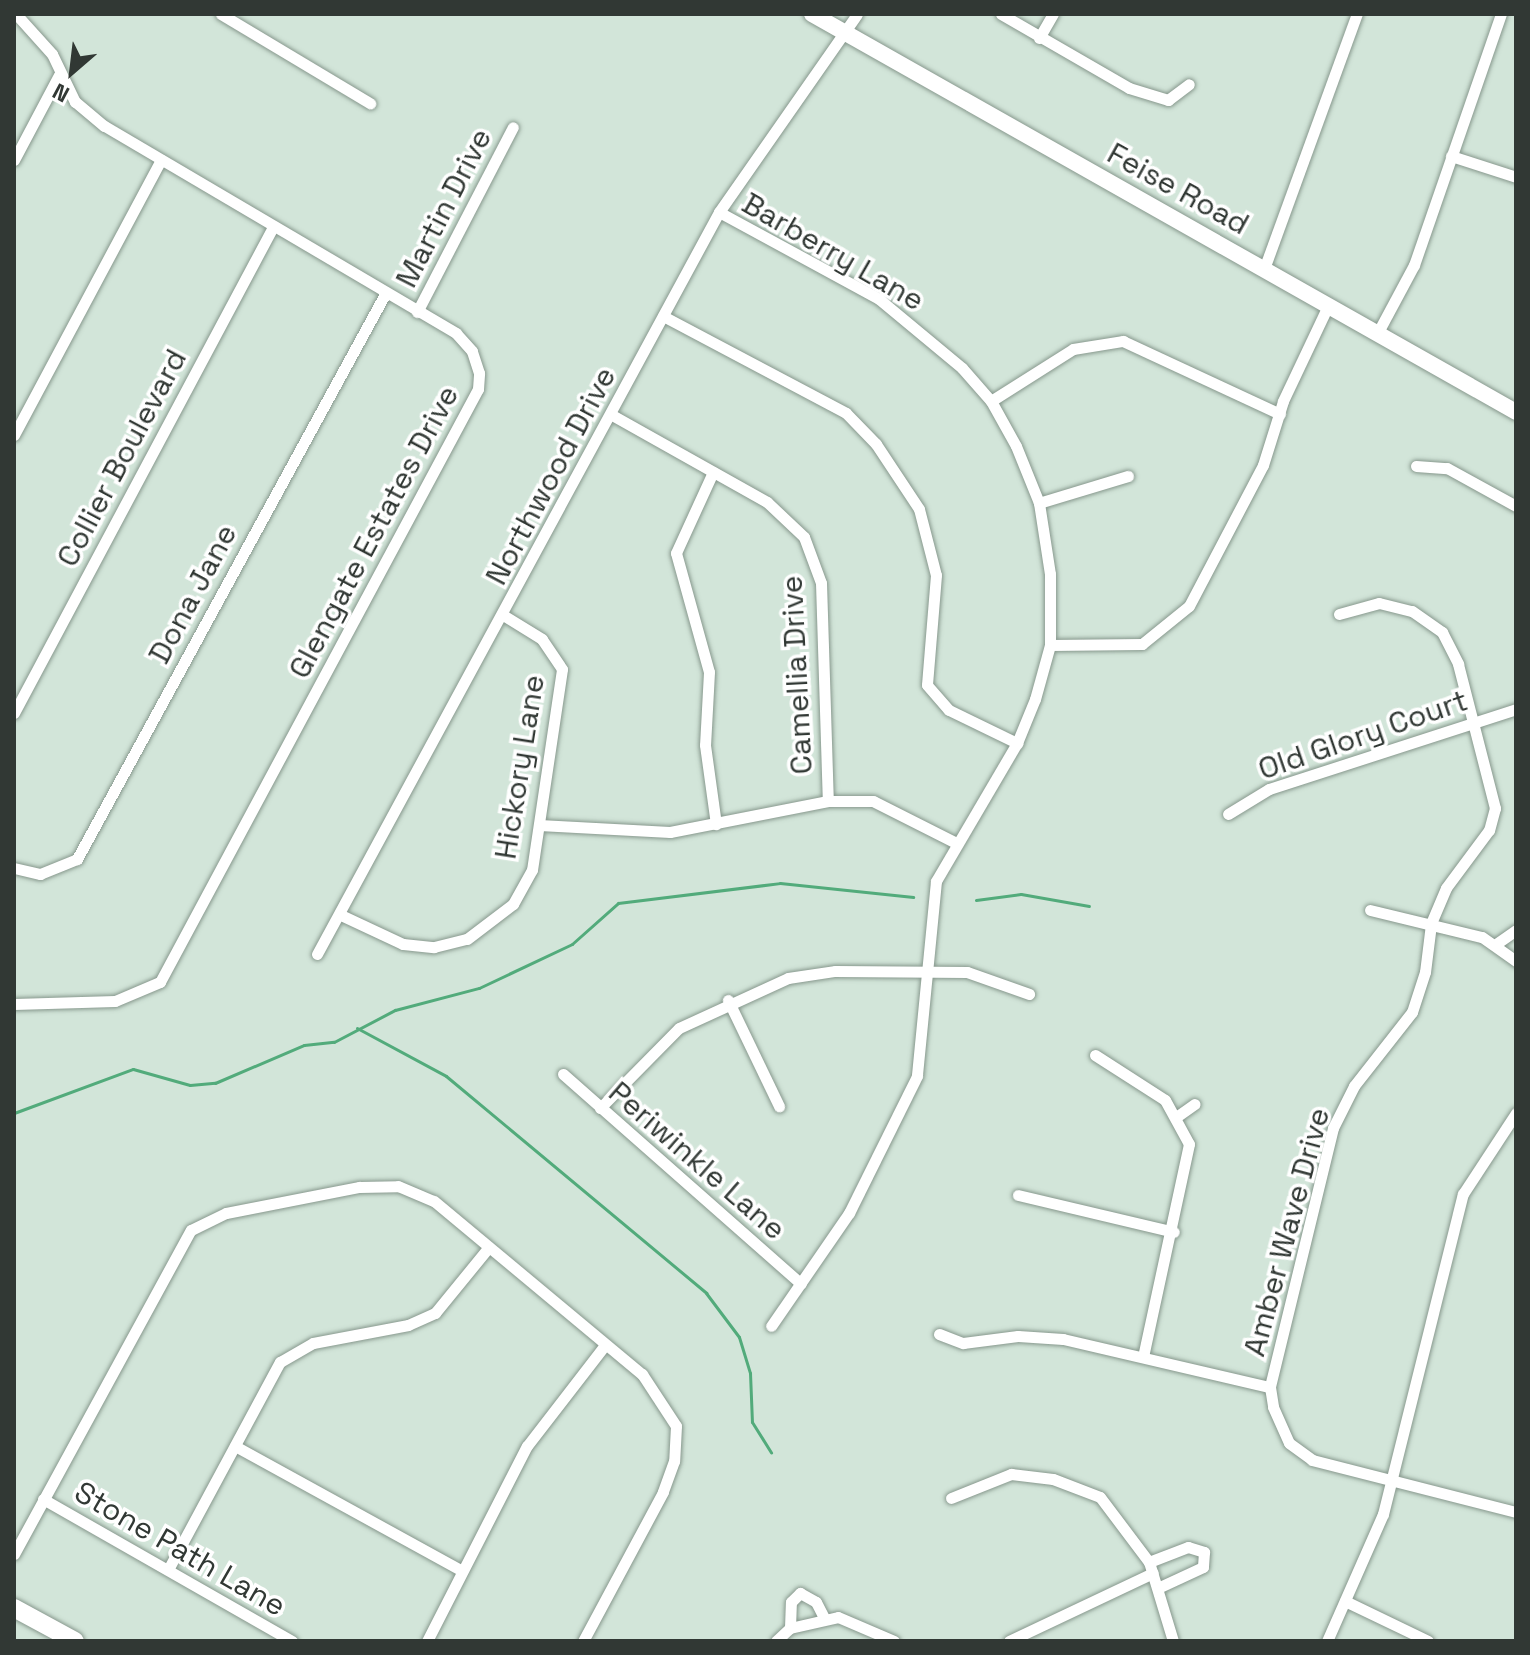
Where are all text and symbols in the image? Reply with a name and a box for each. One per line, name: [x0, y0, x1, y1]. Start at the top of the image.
north arrow: [32, 32, 112, 112]
text: N: [48, 77, 74, 109]
street label: Martin Drive: [389, 122, 499, 294]
street label: Feise Road: [1101, 135, 1255, 243]
street label: Barberry Lane: [736, 185, 930, 319]
street label: Collier Boulevard: [50, 343, 194, 573]
street label: Northwood Drive: [478, 361, 624, 591]
street label: Glengate Estates Drive: [281, 379, 467, 685]
street label: Dona Jane: [141, 518, 245, 670]
street label: Camellia Drive: [774, 575, 820, 775]
street label: Hickory Lane: [488, 672, 552, 862]
street label: Old Glory Court: [1254, 682, 1472, 788]
street label: Periwinkle Lane: [601, 1074, 793, 1248]
street label: Amber Wave Drive: [1236, 1104, 1338, 1360]
street label: Stone Path Lane: [68, 1474, 292, 1624]

